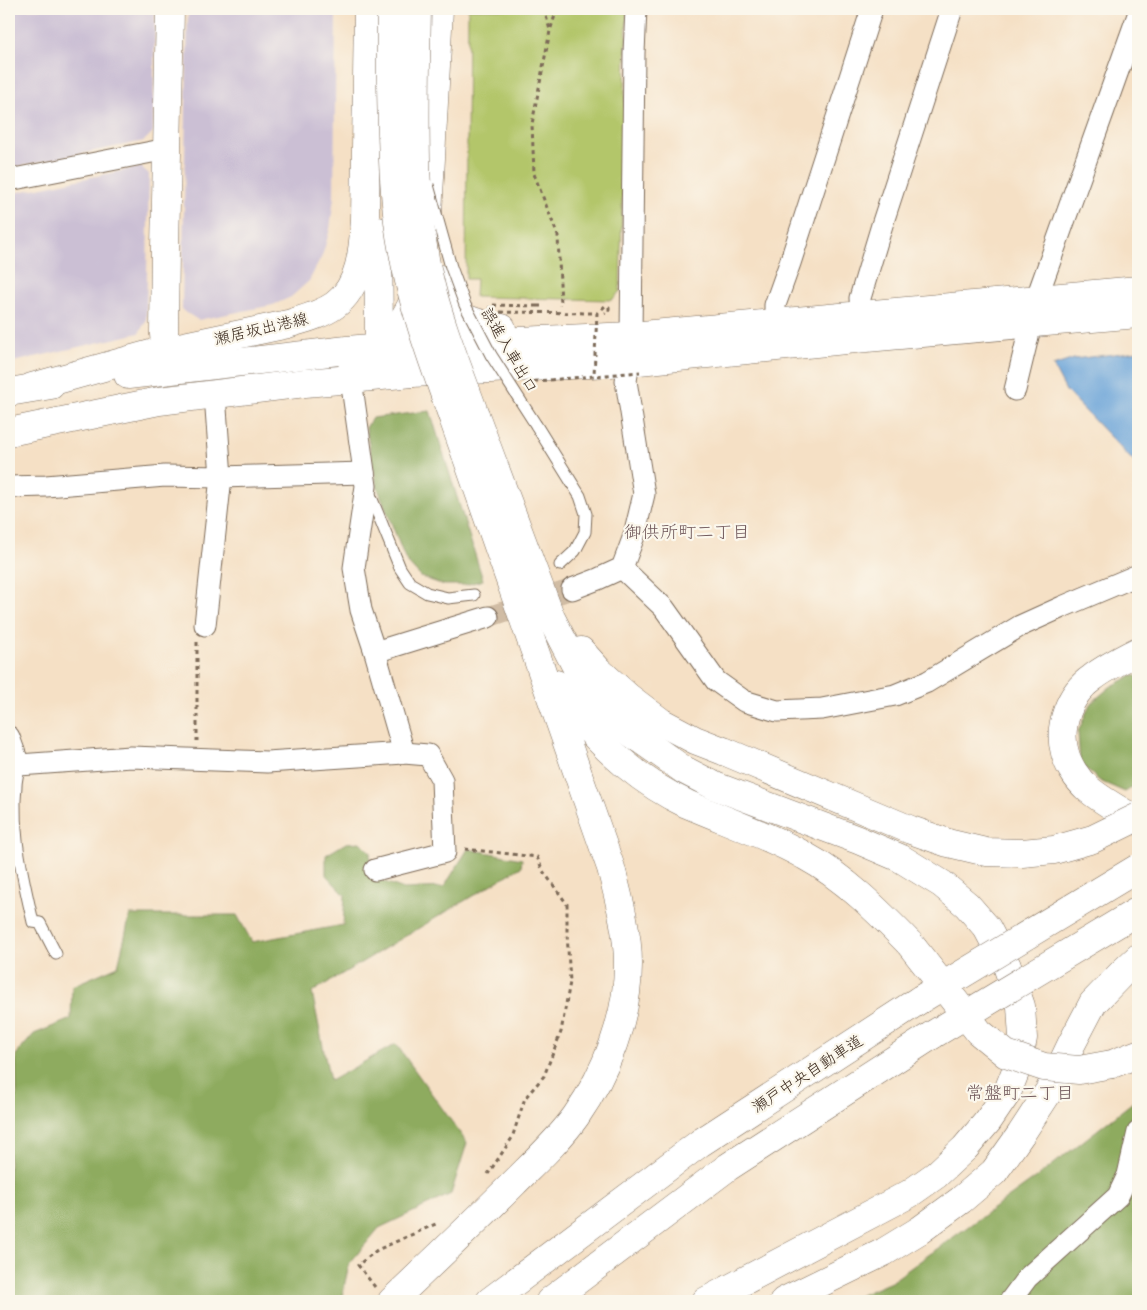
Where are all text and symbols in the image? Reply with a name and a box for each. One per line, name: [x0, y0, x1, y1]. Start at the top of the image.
street label: 誤進入車出口: [477, 303, 543, 397]
street label: 瀬居坂出港線: [212, 307, 310, 349]
district label: 御供所町二丁目: [624, 520, 750, 543]
street label: 瀬戸中央自動車道: [748, 1030, 866, 1116]
district label: 常盤町二丁目: [966, 1081, 1074, 1104]

